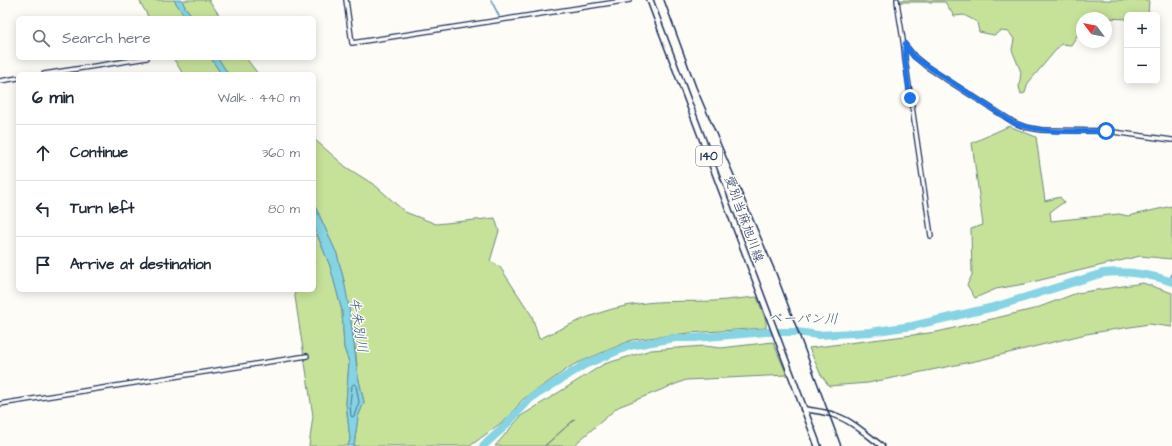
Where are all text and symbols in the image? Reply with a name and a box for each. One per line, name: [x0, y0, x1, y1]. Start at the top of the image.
north arrow: [1076, 12, 1112, 48]
map controls: [1124, 12, 1160, 84]
button: +: [1124, 12, 1160, 48]
search box: [16, 16, 316, 60]
icon: search: [30, 27, 52, 49]
text: Search here: [62, 28, 151, 49]
button: −: [1124, 48, 1160, 84]
text: 6 min: [32, 86, 74, 110]
text: Walk · 440 m: [218, 89, 300, 107]
route end: [901, 89, 919, 107]
route start: [1097, 122, 1115, 140]
icon: ahead: [32, 142, 54, 164]
text: Continue: [70, 142, 128, 163]
text: 360 m: [262, 144, 300, 162]
road number: 140: [696, 146, 722, 166]
street label: 愛別当麻旭川線: [720, 173, 768, 266]
icon: left: [32, 198, 54, 220]
text: Turn left: [70, 198, 134, 219]
text: 80 m: [268, 200, 300, 218]
icon: arrive: [32, 254, 54, 276]
text: Arrive at destination: [70, 254, 211, 275]
water label: 牛朱別川: [344, 296, 372, 354]
water label: ペーパン川: [768, 308, 838, 330]

